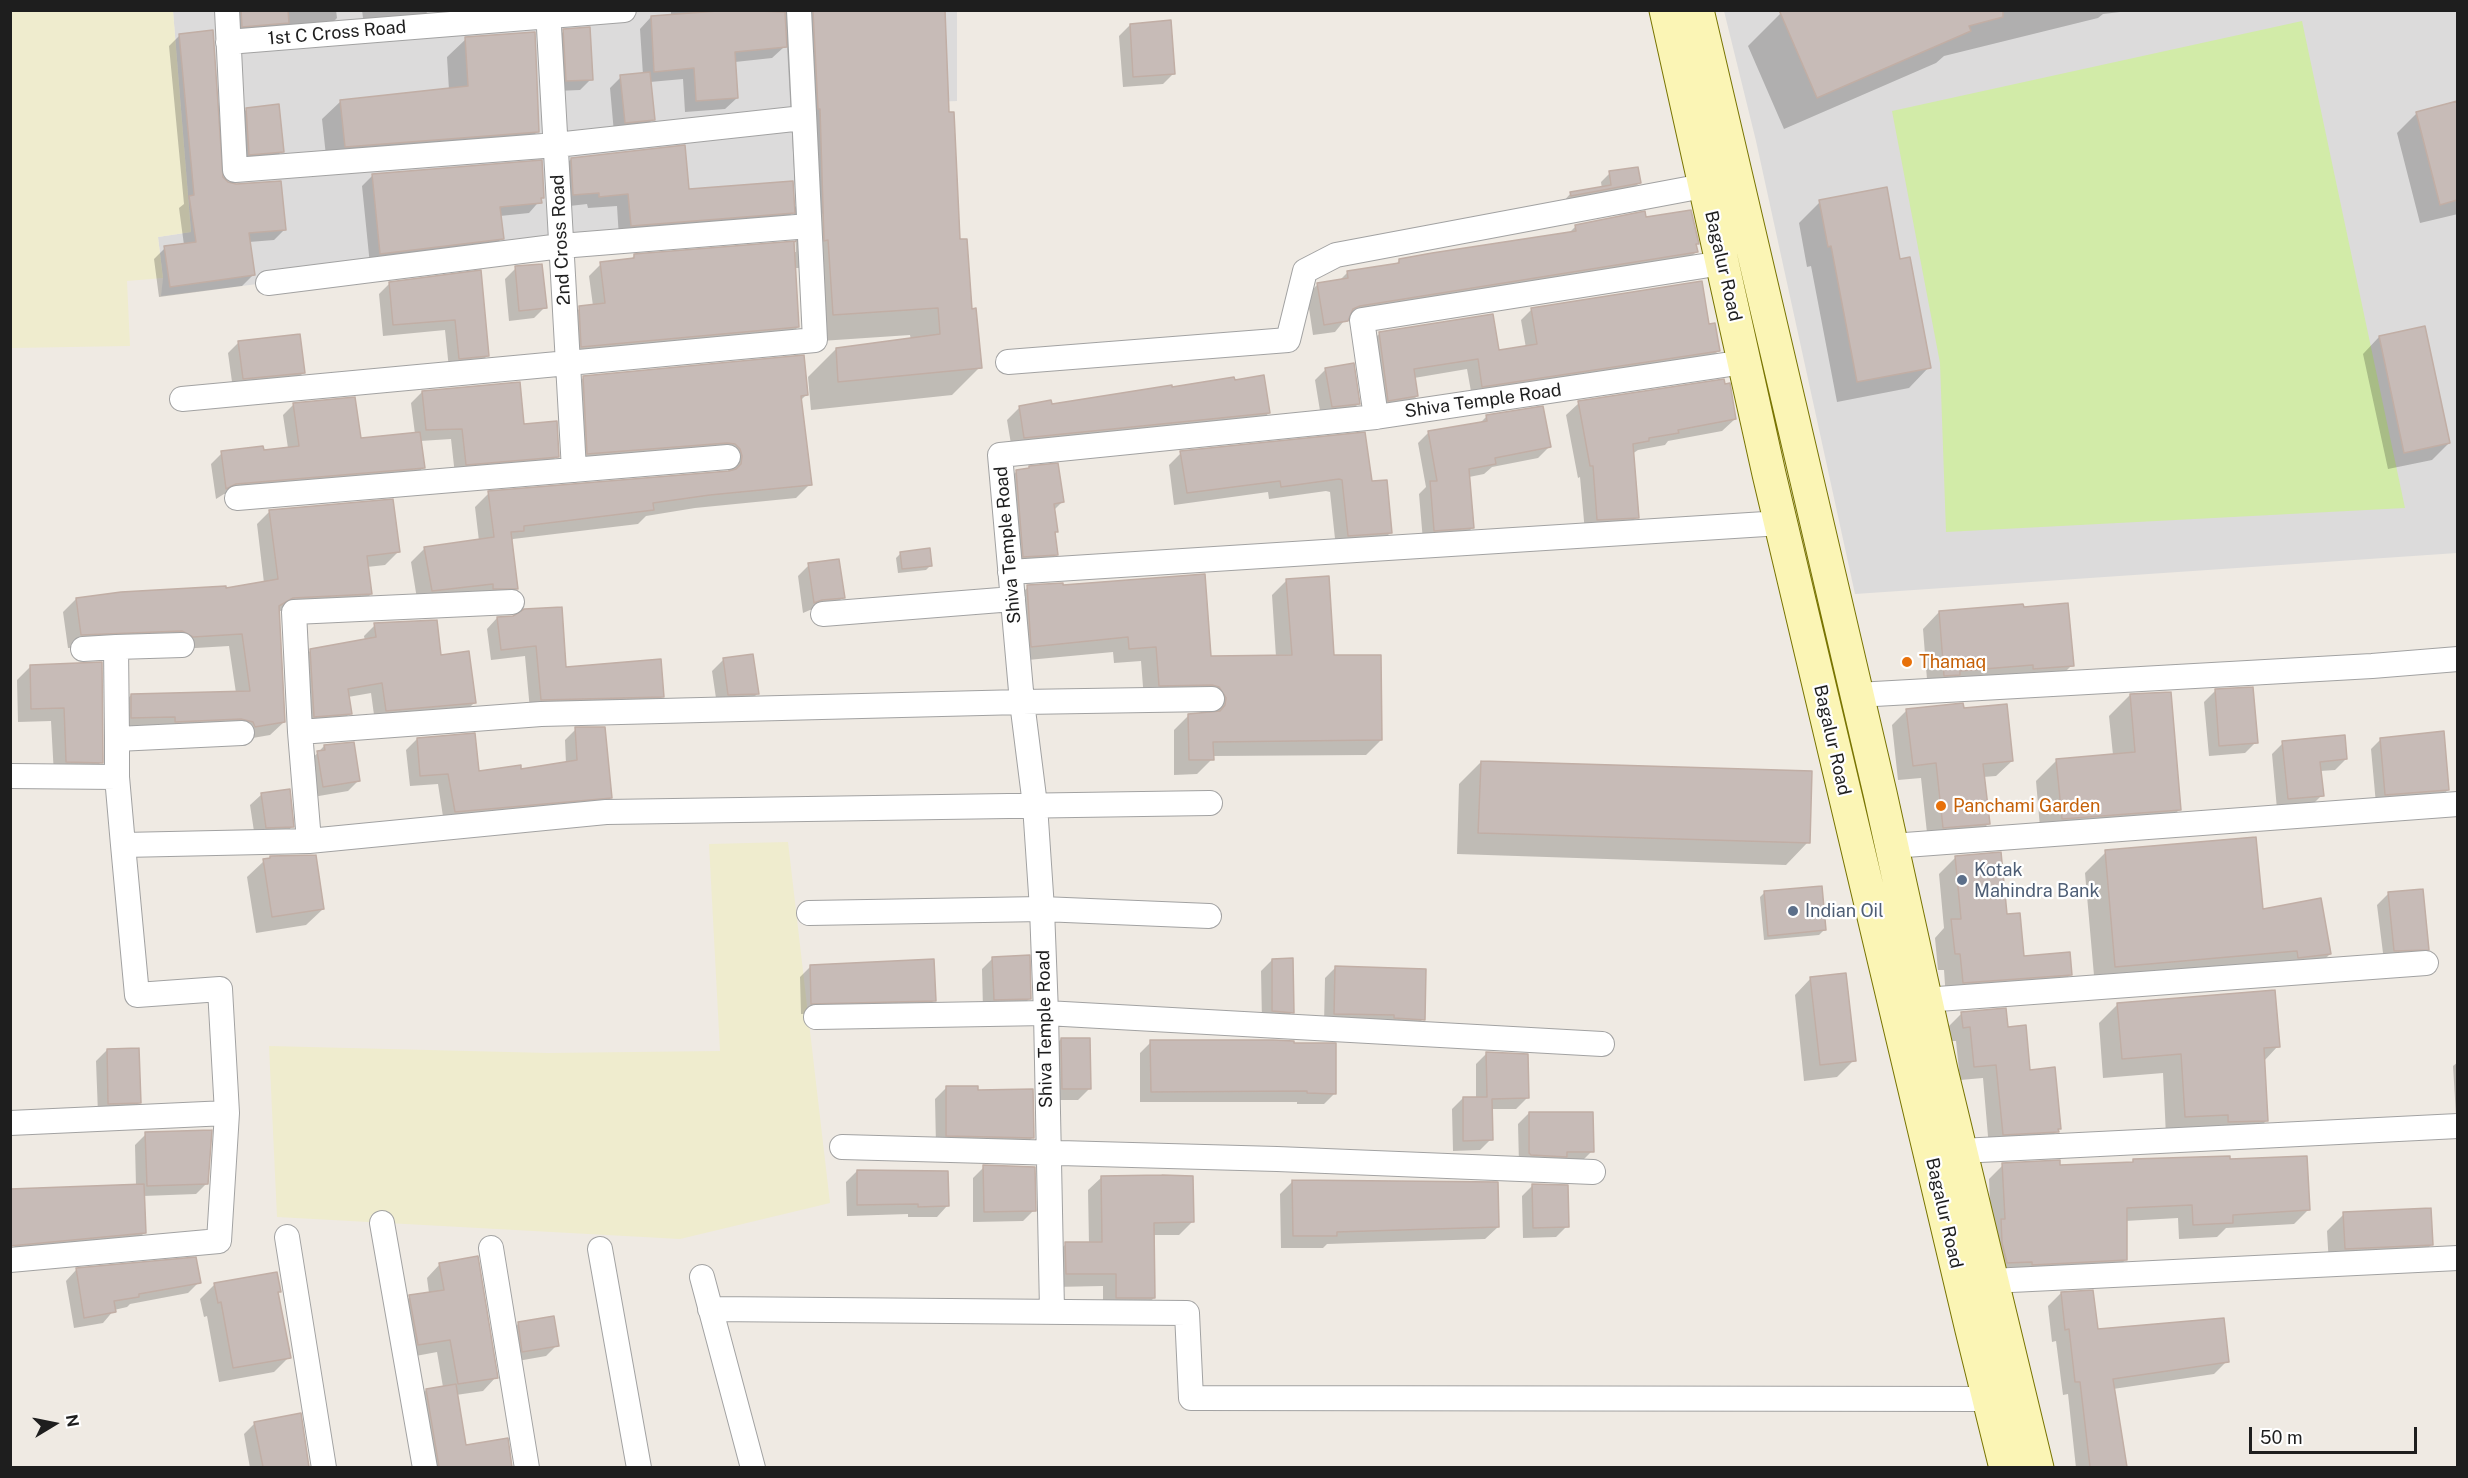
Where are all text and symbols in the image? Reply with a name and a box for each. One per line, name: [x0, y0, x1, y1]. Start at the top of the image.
street label: 1st C Cross Road: [267, 16, 407, 50]
street label: 2nd Cross Road: [547, 174, 575, 306]
street label: Bagalur Road: [1700, 209, 1746, 323]
street label: Shiva Temple Road: [1403, 379, 1563, 423]
street label: Shiva Temple Road: [990, 465, 1026, 625]
place label: Thamaq: [1919, 651, 1986, 673]
marker: Thamaq: [1900, 655, 1914, 669]
street label: Bagalur Road: [1809, 683, 1855, 797]
place label: Panchami Garden: [1953, 795, 2100, 817]
marker: Panchami Garden: [1934, 799, 1948, 813]
place label: Kotak Mahindra Bank: [1974, 859, 2100, 902]
marker: Kotak Mahindra Bank: [1955, 873, 1969, 887]
place label: Indian Oil: [1805, 900, 1884, 922]
marker: Indian Oil: [1786, 904, 1800, 918]
street label: Shiva Temple Road: [1033, 950, 1057, 1108]
street label: Bagalur Road: [1921, 1156, 1967, 1270]
north arrow: [24, 1394, 84, 1454]
text: N: [62, 1413, 83, 1429]
scale bar: [2252, 1415, 2420, 1453]
text: 50 m: [2260, 1427, 2303, 1448]

